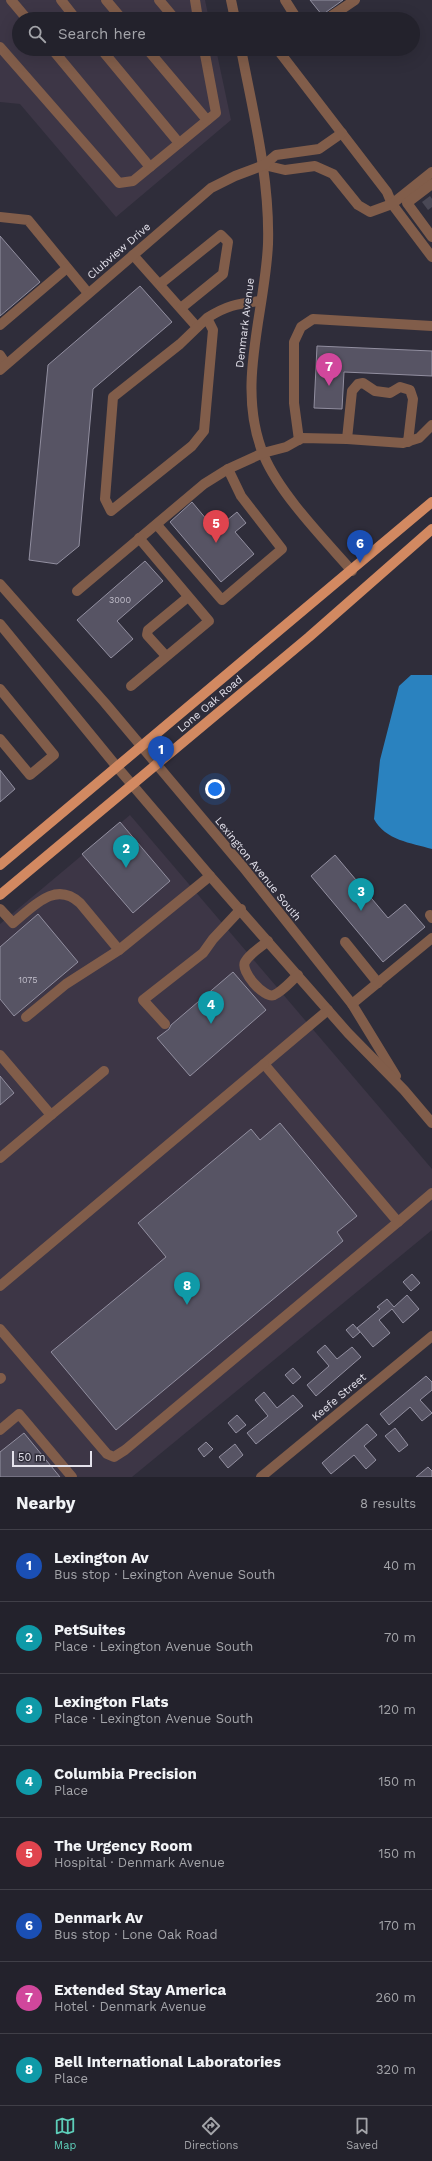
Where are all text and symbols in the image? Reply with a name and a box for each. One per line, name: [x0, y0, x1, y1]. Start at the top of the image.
search box: [12, 12, 420, 56]
icon: search: [26, 23, 48, 45]
text: Search here: [58, 25, 146, 43]
street label: Clubview Drive: [85, 220, 153, 282]
street label: Denmark Avenue: [233, 277, 257, 369]
pin: 7: [316, 353, 342, 386]
pin: 5: [203, 510, 229, 543]
pin: 6: [347, 530, 373, 563]
house number: 3000: [109, 595, 131, 605]
street label: Lone Oak Road: [175, 673, 245, 735]
pin: 1: [148, 736, 174, 769]
your location: [205, 779, 225, 799]
street label: Lexington Avenue South: [212, 814, 304, 924]
pin: 2: [113, 835, 139, 868]
pin: 3: [348, 878, 374, 911]
house number: 1075: [18, 975, 38, 985]
pin: 4: [198, 991, 224, 1024]
pin: 8: [174, 1272, 200, 1305]
street label: Keefe Street: [309, 1370, 369, 1423]
scale bar: [12, 1449, 92, 1468]
text: 50 m: [18, 1451, 45, 1464]
text: Nearby: [16, 1493, 75, 1513]
text: 8 results: [360, 1496, 416, 1511]
text: Lexington Av: [54, 1549, 149, 1567]
text: 1: [26, 1558, 32, 1573]
text: 40 m: [383, 1558, 416, 1573]
text: Bus stop · Lexington Avenue South: [54, 1567, 275, 1582]
text: PetSuites: [54, 1621, 125, 1639]
text: 2: [25, 1630, 33, 1645]
text: 70 m: [384, 1630, 416, 1645]
text: Place · Lexington Avenue South: [54, 1639, 253, 1654]
text: Lexington Flats: [54, 1693, 168, 1711]
text: 3: [25, 1702, 33, 1717]
text: 120 m: [378, 1702, 416, 1717]
text: Place · Lexington Avenue South: [54, 1711, 253, 1726]
text: Columbia Precision: [54, 1765, 197, 1783]
text: 4: [25, 1774, 33, 1789]
text: 150 m: [378, 1774, 416, 1789]
text: Place: [54, 1783, 88, 1798]
text: The Urgency Room: [54, 1837, 192, 1855]
text: 5: [25, 1846, 33, 1861]
text: 150 m: [378, 1846, 416, 1861]
text: Hospital · Denmark Avenue: [54, 1855, 225, 1870]
text: Denmark Av: [54, 1909, 143, 1927]
text: 6: [25, 1918, 33, 1933]
text: 170 m: [379, 1918, 416, 1933]
text: Bus stop · Lone Oak Road: [54, 1927, 218, 1942]
text: Extended Stay America: [54, 1981, 226, 1999]
text: 7: [25, 1990, 33, 2005]
text: 260 m: [376, 1990, 416, 2005]
text: Hotel · Denmark Avenue: [54, 1999, 206, 2014]
text: Bell International Laboratories: [54, 2053, 281, 2071]
text: 8: [25, 2062, 33, 2077]
text: 320 m: [376, 2062, 416, 2077]
text: Place: [54, 2071, 88, 2086]
tab: Map: [54, 2115, 76, 2152]
tab: Directions: [184, 2115, 238, 2152]
tab: Saved: [346, 2115, 378, 2152]

